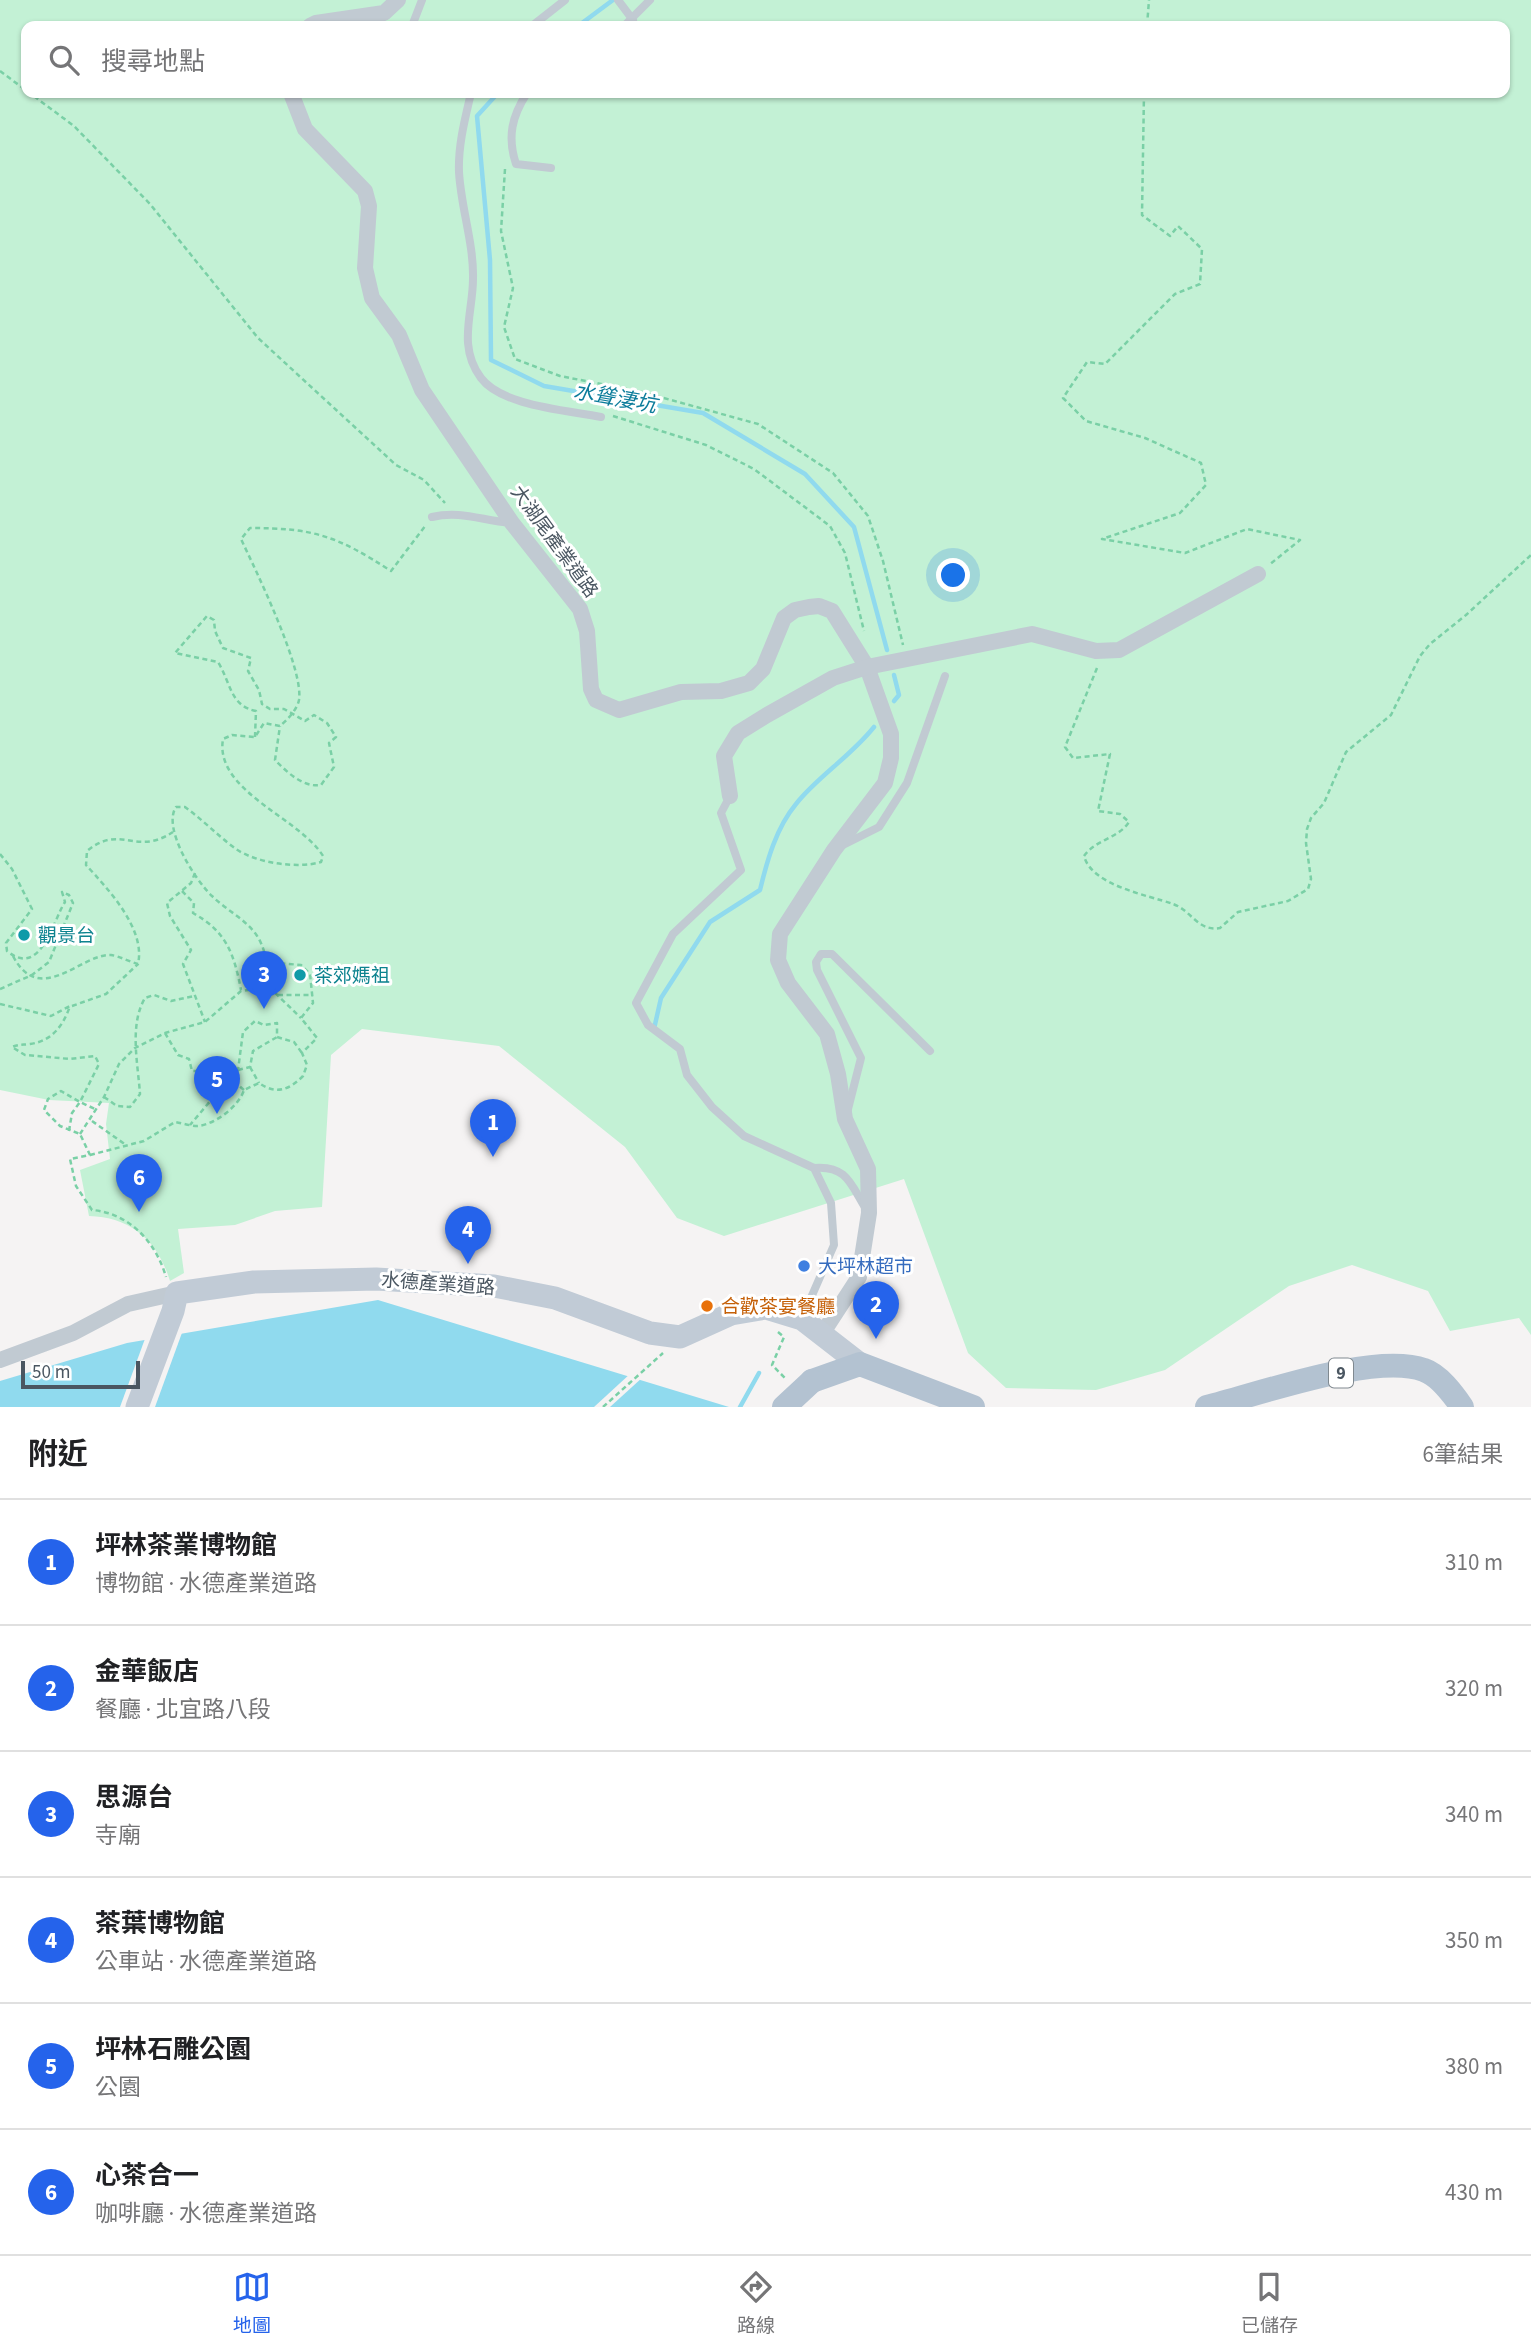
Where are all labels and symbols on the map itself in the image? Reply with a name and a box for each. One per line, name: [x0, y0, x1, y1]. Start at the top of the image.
water label: 水聳淒坑: [571, 376, 662, 421]
street label: 大湖尾產業道路: [504, 480, 604, 604]
your location: [936, 558, 970, 592]
place label: 觀景台: [38, 923, 95, 950]
marker: 觀景台: [16, 927, 32, 943]
pin: 3: [241, 951, 287, 1009]
place label: 茶郊媽祖: [314, 963, 390, 990]
marker: 茶郊媽祖: [292, 967, 308, 983]
pin: 5: [194, 1056, 240, 1114]
pin: 1: [470, 1099, 516, 1157]
pin: 6: [116, 1154, 162, 1212]
pin: 4: [445, 1206, 491, 1264]
place label: 大坪林超市: [818, 1254, 913, 1281]
marker: 大坪林超市: [796, 1258, 812, 1274]
street label: 水德產業道路: [380, 1267, 496, 1302]
pin: 2: [853, 1281, 899, 1339]
place label: 合歡茶宴餐廳: [721, 1294, 835, 1321]
marker: 合歡茶宴餐廳: [699, 1298, 715, 1314]
scale bar: [21, 1358, 140, 1390]
road number: 9: [1329, 1358, 1353, 1388]

